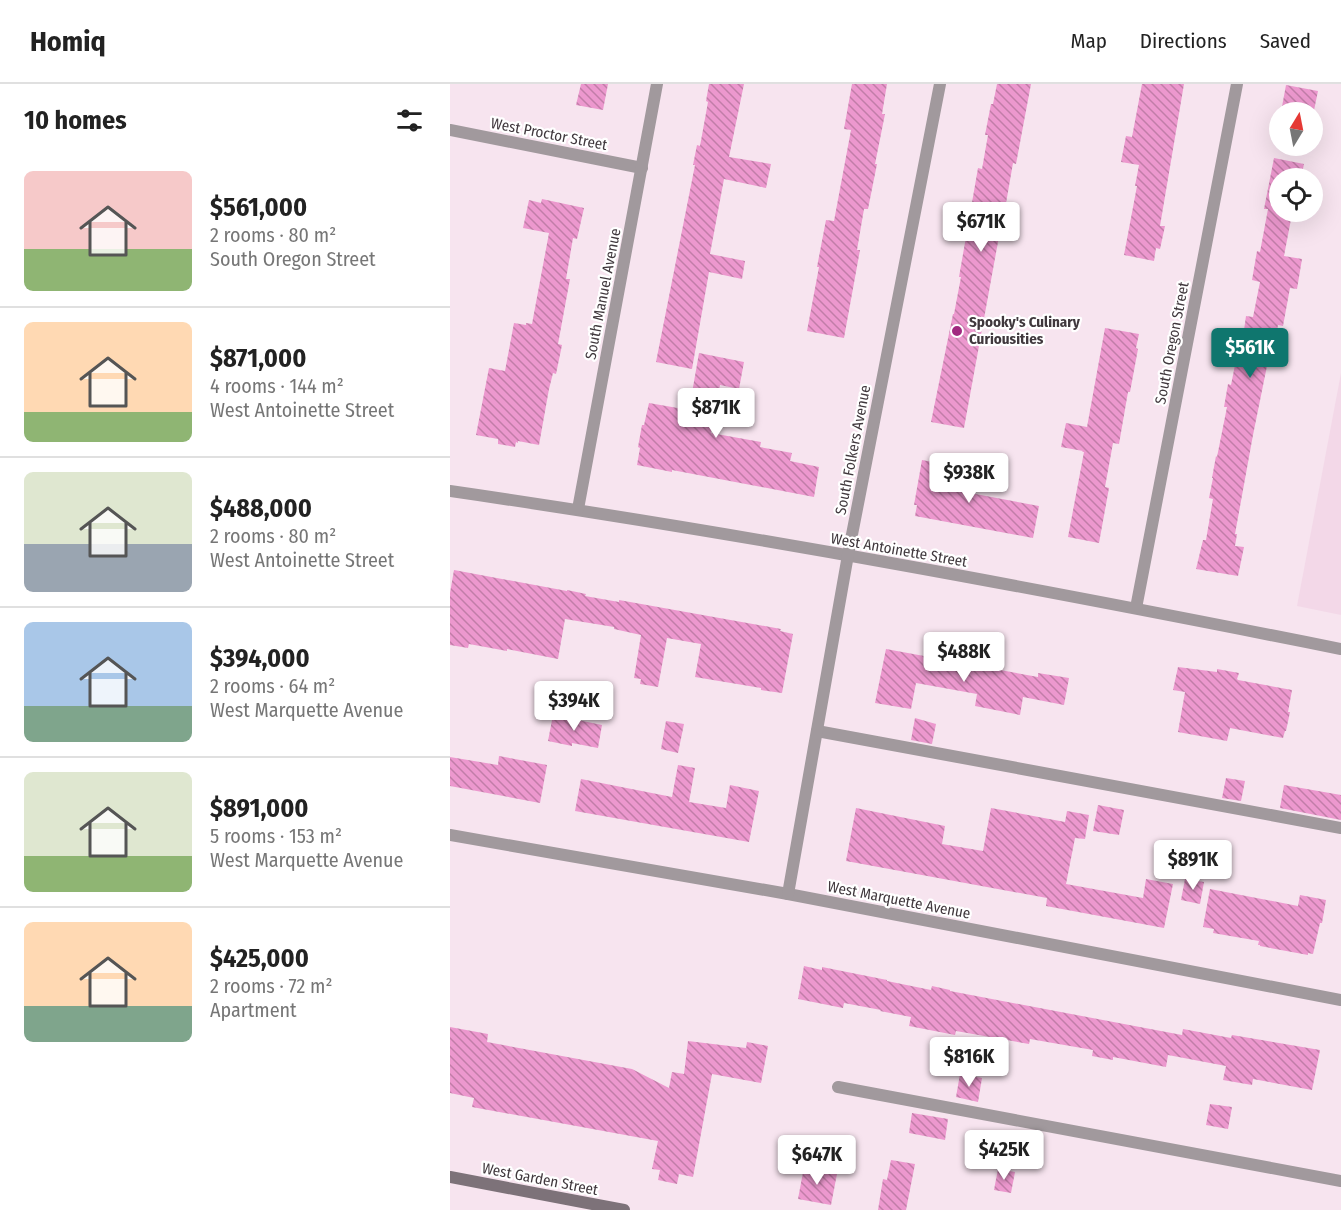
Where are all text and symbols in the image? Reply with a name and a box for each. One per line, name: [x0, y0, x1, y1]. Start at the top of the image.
text: Homiq: [30, 25, 106, 58]
text: Map: [1070, 28, 1107, 54]
text: Directions: [1140, 28, 1227, 54]
text: Saved: [1260, 28, 1311, 54]
north arrow: [1269, 102, 1323, 156]
map controls: [1269, 102, 1323, 222]
icon: filters: [393, 104, 426, 137]
text: 10 homes: [24, 105, 127, 136]
street label: West Proctor Street: [489, 114, 609, 154]
button: locate: [1269, 168, 1323, 222]
text: $561,000: [210, 192, 307, 223]
icon: home: [72, 195, 144, 267]
pin: $671K: [939, 202, 1023, 253]
text: $671K: [957, 209, 1005, 233]
text: 2 rooms · 80 m²: [210, 223, 336, 247]
street label: South Manuel Avenue: [581, 227, 625, 361]
text: South Oregon Street: [210, 247, 376, 271]
street label: South Oregon Street: [1151, 280, 1193, 406]
place label: Spooky's Culinary Curiousities: [969, 313, 1081, 348]
marker: Spooky's Culinary Curiousities: [950, 324, 964, 338]
pin: $561K: [1208, 328, 1292, 379]
text: $561K: [1225, 335, 1275, 359]
text: $871,000: [210, 343, 306, 374]
icon: home: [72, 346, 144, 418]
text: 4 rooms · 144 m²: [210, 374, 344, 398]
street label: South Folkers Avenue: [832, 384, 874, 516]
pin: $871K: [674, 388, 758, 439]
text: $871K: [692, 395, 740, 419]
text: West Antoinette Street: [210, 398, 394, 422]
pin: $938K: [927, 453, 1011, 504]
text: $938K: [943, 460, 995, 484]
text: $488,000: [210, 493, 312, 524]
icon: home: [72, 496, 144, 568]
text: 2 rooms · 80 m²: [210, 524, 336, 548]
street label: West Antoinette Street: [829, 529, 969, 571]
text: West Antoinette Street: [210, 548, 394, 572]
pin: $488K: [922, 632, 1006, 683]
text: $488K: [938, 639, 990, 663]
text: $394,000: [210, 643, 310, 674]
icon: home: [72, 646, 144, 718]
text: 2 rooms · 64 m²: [210, 674, 335, 698]
pin: $394K: [532, 681, 616, 732]
text: $394K: [548, 688, 600, 712]
text: West Marquette Avenue: [210, 698, 403, 722]
text: $891,000: [210, 793, 309, 824]
icon: home: [72, 796, 144, 868]
text: 5 rooms · 153 m²: [210, 824, 342, 848]
pin: $891K: [1151, 840, 1235, 891]
text: $891K: [1168, 847, 1218, 871]
text: West Marquette Avenue: [210, 848, 403, 872]
street label: West Marquette Avenue: [826, 877, 972, 923]
text: $425,000: [210, 943, 309, 974]
icon: home: [72, 946, 144, 1018]
text: 2 rooms · 72 m²: [210, 974, 332, 998]
text: Apartment: [210, 998, 297, 1022]
pin: $816K: [927, 1037, 1011, 1088]
text: $816K: [944, 1044, 994, 1068]
pin: $425K: [962, 1130, 1046, 1181]
pin: $647K: [775, 1135, 859, 1186]
text: $425K: [979, 1137, 1029, 1161]
text: $647K: [792, 1142, 842, 1166]
street label: West Garden Street: [480, 1159, 600, 1199]

